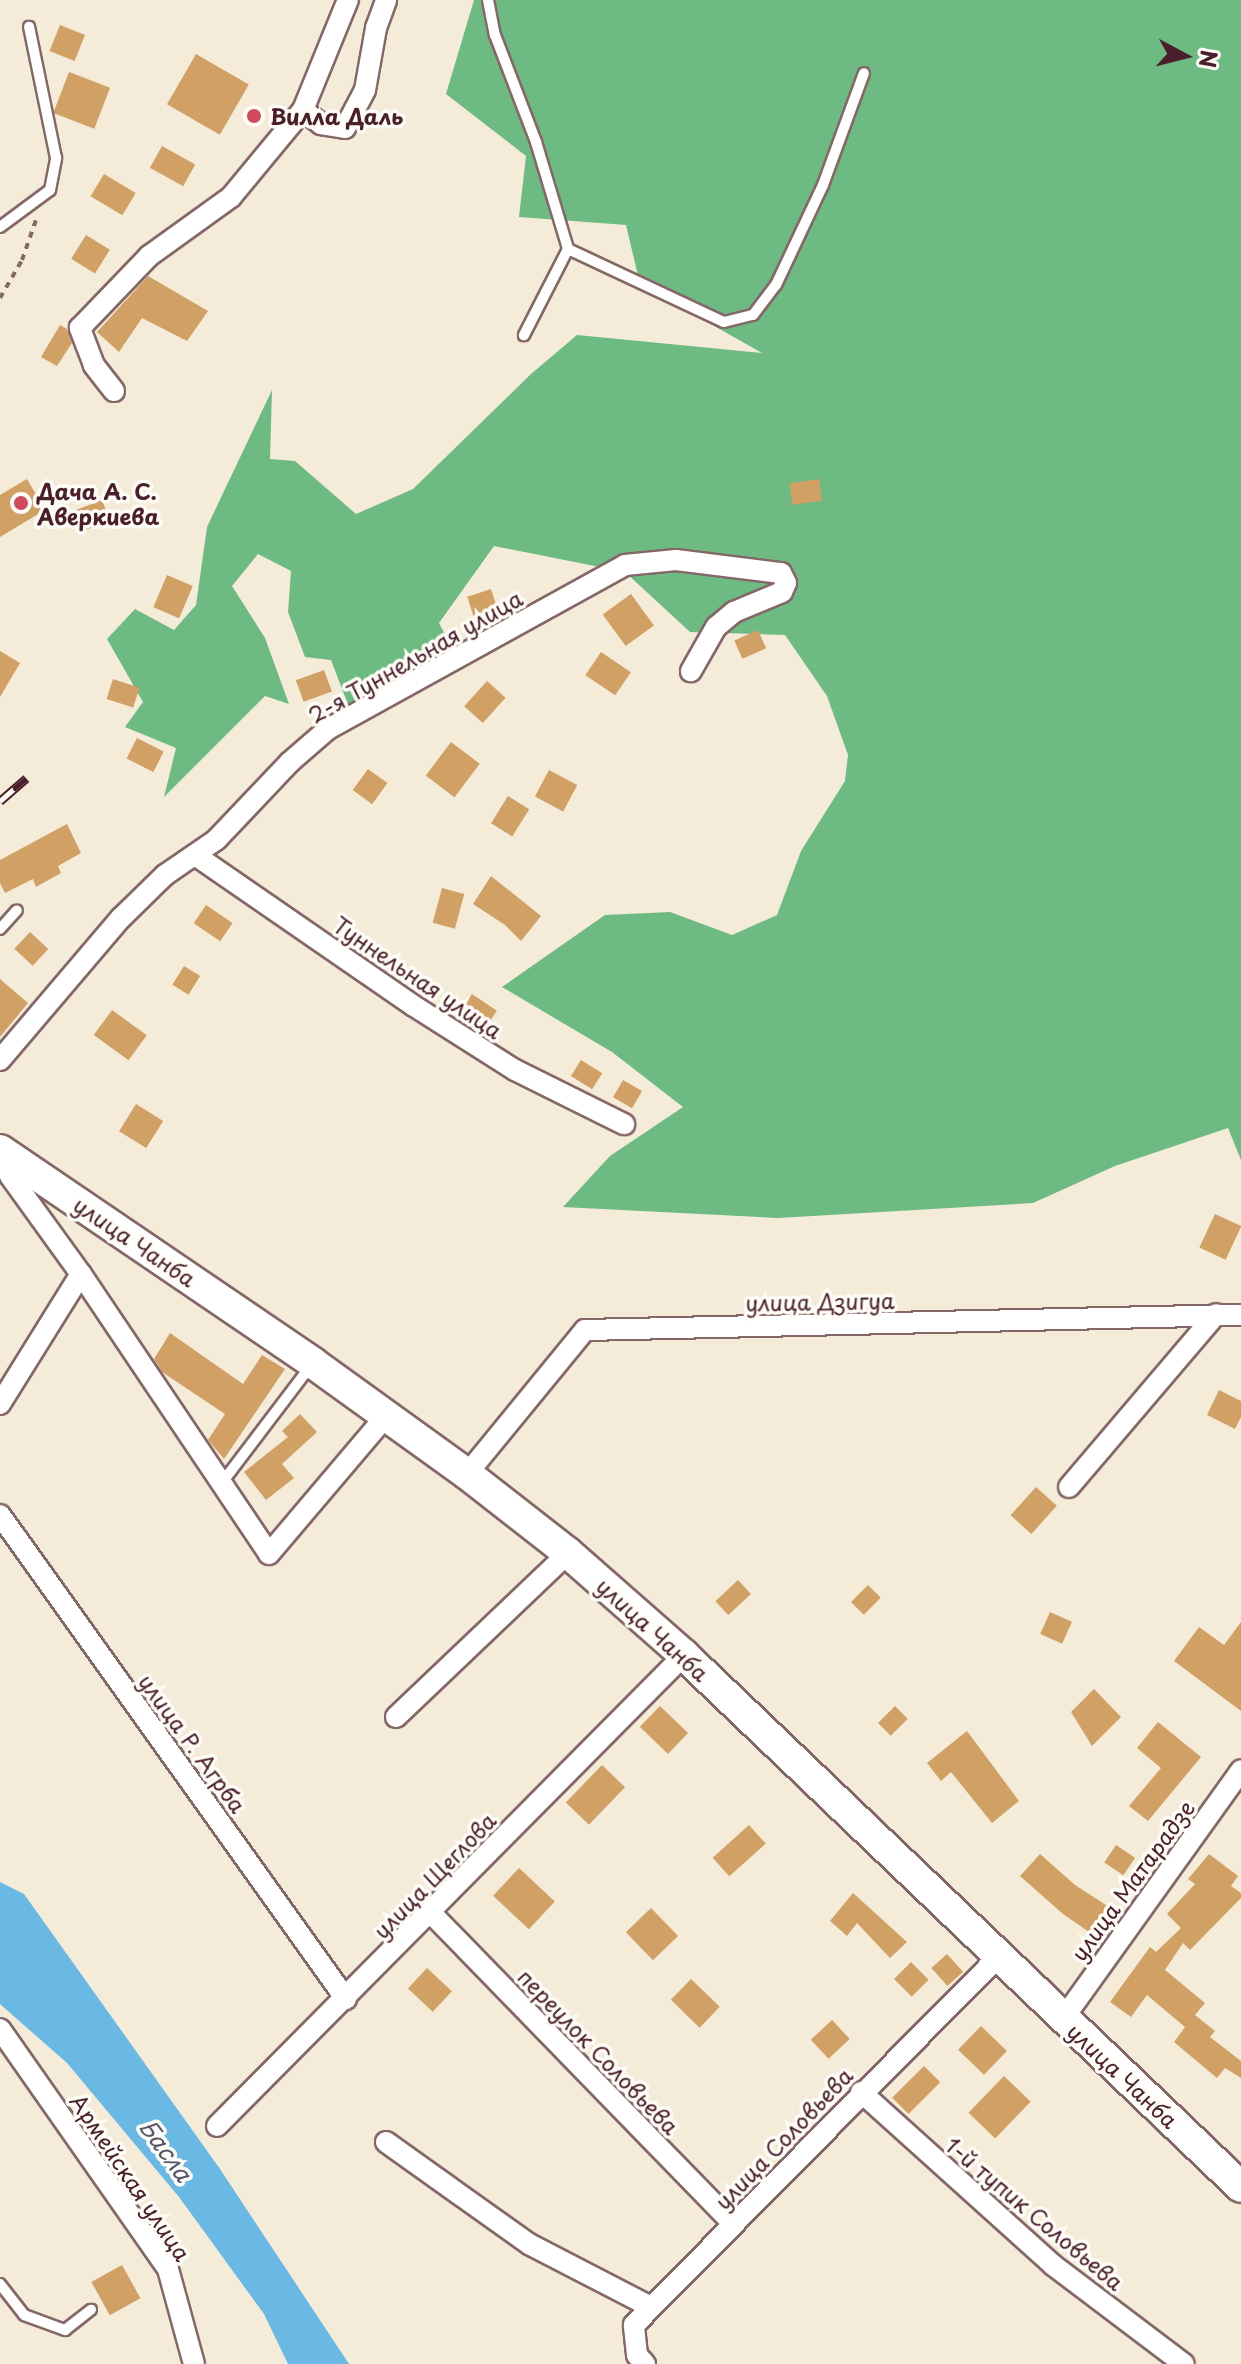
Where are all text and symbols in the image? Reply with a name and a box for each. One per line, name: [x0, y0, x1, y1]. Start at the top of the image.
north arrow: [1145, 16, 1225, 96]
text: N: [1192, 48, 1227, 70]
place label: Вилла Даль: [270, 103, 403, 129]
marker: Вилла Даль: [245, 107, 263, 125]
place label: Дача А. С. Аверкиева: [37, 477, 159, 528]
marker: Дача А. С. Аверкиева: [12, 494, 30, 512]
street label: 2-я Туннельная улица: [303, 583, 527, 729]
street label: Туннельная улица: [328, 910, 508, 1044]
street label: улица Чанба: [69, 1190, 201, 1292]
street label: улица Дзигуа: [745, 1286, 895, 1316]
street label: улица Чанба: [591, 1572, 715, 1686]
street label: улица Р. Агрба: [134, 1668, 252, 1818]
street label: улица Матарадзе: [1064, 1794, 1200, 1966]
street label: улица Щеглова: [367, 1806, 501, 1944]
street label: переулок Соловьева: [513, 1963, 685, 2139]
street label: улица Чанба: [1062, 2017, 1184, 2133]
street label: улица Соловьева: [708, 2061, 858, 2215]
street label: Армейская улица: [65, 2088, 197, 2266]
water label: Басла: [134, 2113, 198, 2187]
street label: 1-й тупик Соловьева: [940, 2131, 1130, 2295]

